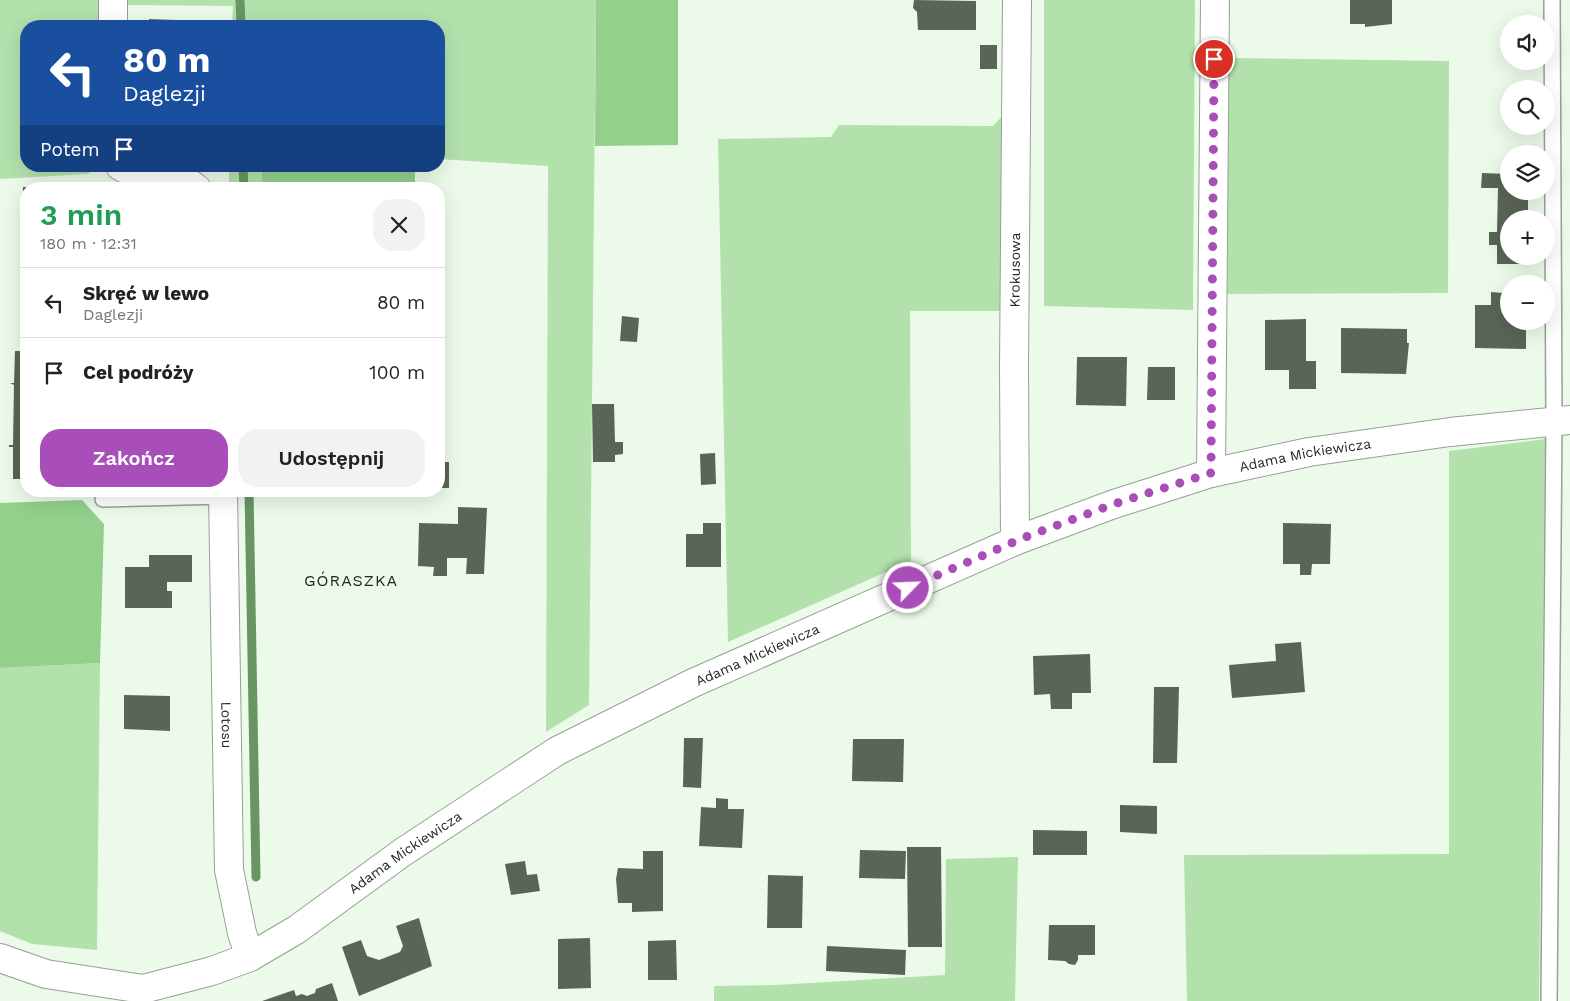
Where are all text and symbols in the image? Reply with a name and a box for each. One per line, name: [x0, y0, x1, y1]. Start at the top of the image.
map controls: [1500, 15, 1555, 330]
button: sound: [1500, 15, 1555, 70]
pin: [1193, 38, 1235, 80]
text: 80 m: [123, 39, 210, 81]
icon: left: [40, 40, 105, 105]
icon: arrive: [1200, 45, 1228, 73]
button: search: [1500, 80, 1555, 135]
text: Daglezji: [123, 81, 206, 106]
icon: arrive: [110, 135, 138, 163]
text: Potem: [40, 138, 100, 161]
button: layers: [1500, 145, 1555, 200]
text: 3 min: [40, 197, 122, 232]
button: close: [373, 199, 425, 251]
button: +: [1500, 210, 1555, 265]
street label: Krokusowa: [1006, 232, 1023, 307]
text: 180 m · 12:31: [40, 234, 137, 253]
button: −: [1500, 275, 1555, 330]
text: Skręć w lewo: [83, 282, 209, 305]
icon: left: [40, 289, 68, 317]
text: 80 m: [377, 291, 425, 314]
text: Daglezji: [83, 305, 143, 324]
icon: arrive: [40, 359, 68, 387]
text: Cel podróży: [83, 361, 193, 384]
text: 100 m: [369, 361, 425, 384]
button: Zakończ: [40, 429, 228, 487]
button: Udostępnij: [238, 429, 425, 487]
street label: Adama Mickiewicza: [1238, 435, 1372, 475]
position arrow: [881, 561, 933, 613]
district label: GÓRASZKA: [304, 571, 398, 590]
street label: Adama Mickiewicza: [693, 620, 822, 689]
street label: Lotosu: [218, 701, 235, 748]
street label: Adama Mickiewicza: [346, 808, 465, 897]

